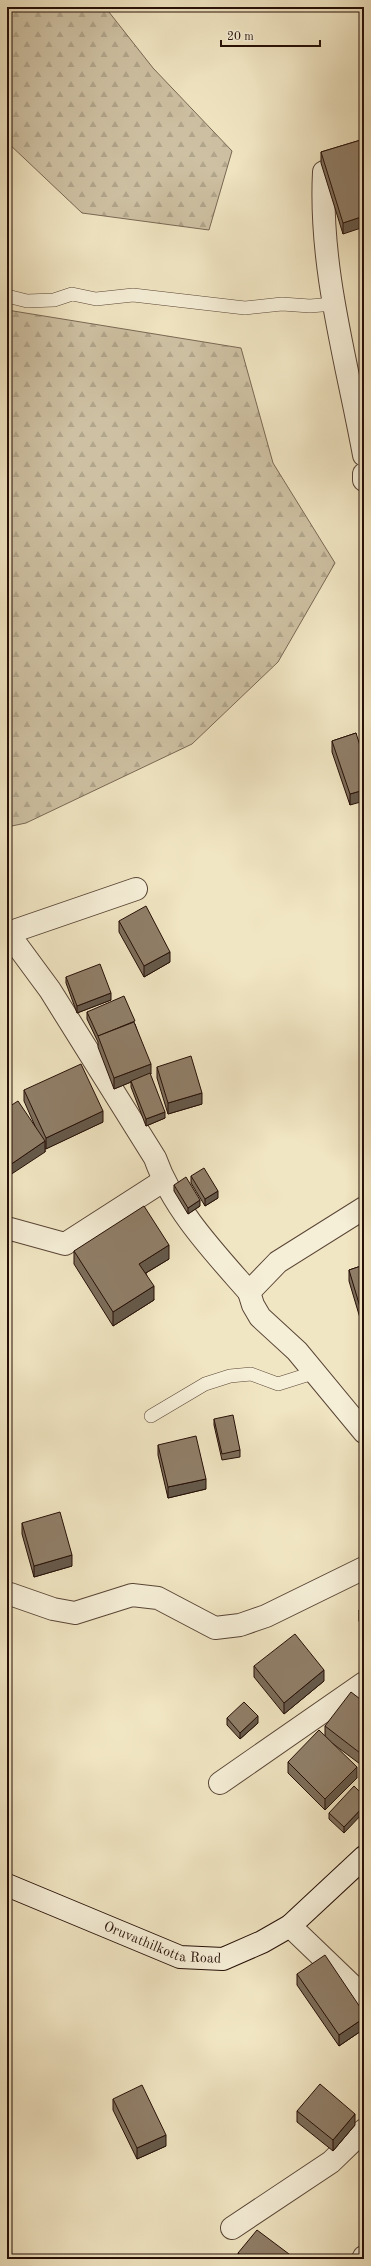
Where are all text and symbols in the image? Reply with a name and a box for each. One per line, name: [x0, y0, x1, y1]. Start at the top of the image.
scale bar: [221, 22, 320, 48]
text: 20 m: [227, 31, 254, 43]
street label: Oruvathilkotta Road: [102, 1919, 221, 1966]

